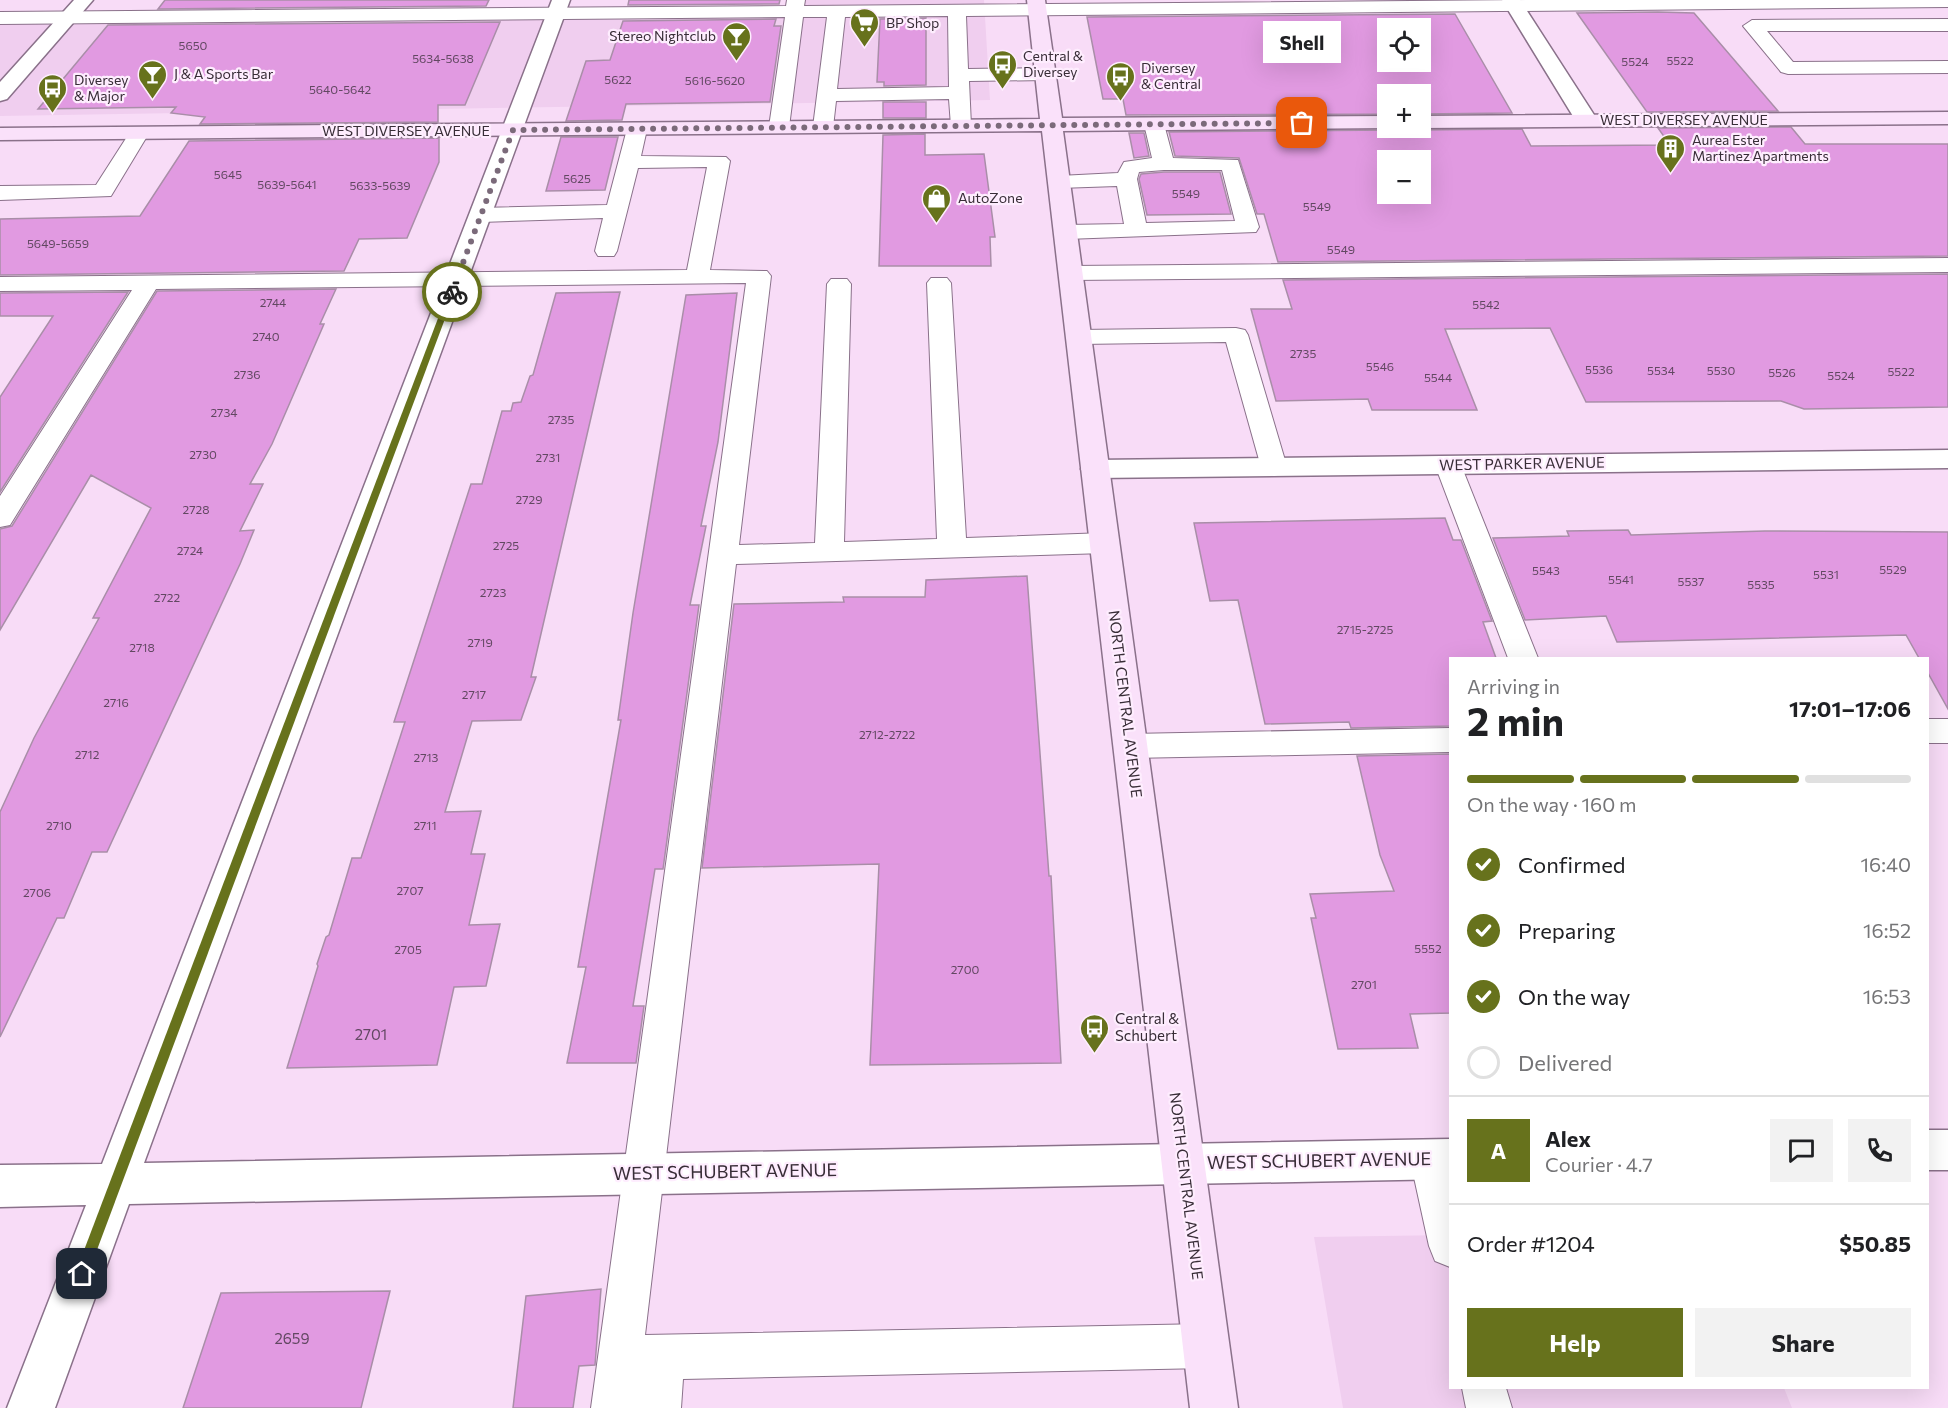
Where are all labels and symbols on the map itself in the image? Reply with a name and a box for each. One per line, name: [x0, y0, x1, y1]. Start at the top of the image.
supermarket icon: BP Shop: [849, 7, 881, 49]
place label: BP Shop: [886, 14, 939, 31]
bar icon: Stereo Nightclub: [721, 20, 753, 62]
callout: Shell: [1263, 21, 1341, 63]
place label: Stereo Nightclub: [609, 27, 716, 44]
house number: 5650: [179, 38, 208, 52]
place label: Central & Diversey: [1023, 47, 1084, 80]
bus stop icon: Central & Diversey: [986, 48, 1018, 90]
house number: 5634-5638: [412, 51, 474, 65]
house number: 5522: [1666, 53, 1694, 67]
house number: 5524: [1621, 54, 1649, 68]
bar icon: J & A Sports Bar: [137, 58, 169, 100]
place label: Diversey & Central: [1141, 59, 1201, 92]
bus stop icon: Diversey & Central: [1104, 60, 1136, 102]
place label: J & A Sports Bar: [174, 65, 274, 82]
place label: Diversey & Major: [74, 71, 128, 104]
bus stop icon: Diversey & Major: [37, 72, 69, 114]
house number: 5622: [604, 72, 632, 86]
house number: 5616-5620: [685, 73, 745, 87]
house number: 5640-5642: [309, 82, 371, 96]
pin: [1276, 97, 1327, 148]
street label: WEST DIVERSEY AVENUE: [1600, 111, 1768, 128]
street label: WEST DIVERSEY AVENUE: [322, 122, 490, 139]
place label: Aurea Ester Martinez Apartments: [1692, 131, 1829, 164]
building icon: Aurea Ester Martinez Apartments: [1655, 132, 1687, 174]
house number: 5645: [214, 167, 242, 181]
house number: 5625: [563, 171, 591, 185]
house number: 5639-5641: [257, 177, 317, 191]
house number: 5633-5639: [349, 178, 411, 192]
shop icon: AutoZone: [921, 182, 953, 224]
house number: 5549: [1172, 186, 1200, 200]
place label: AutoZone: [958, 189, 1023, 206]
house number: 5549: [1303, 199, 1331, 213]
house number: 5649-5659: [27, 236, 89, 250]
house number: 5549: [1327, 242, 1355, 256]
courier: [422, 262, 482, 322]
house number: 2744: [260, 295, 286, 309]
house number: 5542: [1472, 297, 1500, 311]
house number: 2740: [252, 329, 280, 343]
house number: 2735: [1290, 346, 1316, 360]
house number: 5546: [1366, 359, 1394, 373]
house number: 5536: [1585, 362, 1613, 376]
house number: 5534: [1647, 363, 1675, 377]
house number: 5530: [1707, 363, 1735, 377]
house number: 5522: [1887, 364, 1915, 378]
house number: 5526: [1768, 365, 1796, 379]
house number: 2736: [233, 367, 261, 381]
house number: 5524: [1827, 368, 1855, 382]
house number: 5544: [1424, 370, 1452, 384]
house number: 2734: [210, 405, 238, 419]
house number: 2735: [548, 412, 574, 426]
house number: 2730: [189, 447, 217, 461]
house number: 2731: [536, 450, 560, 464]
street label: WEST PARKER AVENUE: [1439, 453, 1605, 473]
house number: 2729: [516, 492, 542, 506]
house number: 2728: [183, 502, 209, 516]
house number: 2725: [493, 538, 519, 552]
house number: 2724: [177, 543, 203, 557]
house number: 5529: [1879, 562, 1907, 576]
house number: 5543: [1532, 563, 1560, 577]
house number: 5531: [1813, 567, 1839, 581]
house number: 5541: [1608, 572, 1634, 586]
house number: 5537: [1678, 574, 1704, 588]
house number: 5535: [1747, 577, 1775, 591]
house number: 2723: [480, 585, 506, 599]
house number: 2722: [154, 590, 180, 604]
street label: NORTH CENTRAL AVENUE: [1106, 609, 1146, 799]
house number: 2715-2725: [1337, 622, 1393, 636]
house number: 2719: [467, 635, 493, 649]
house number: 2718: [129, 640, 155, 654]
house number: 2717: [462, 687, 486, 701]
house number: 2716: [103, 695, 129, 709]
house number: 2712-2722: [859, 727, 915, 741]
house number: 2712: [75, 747, 100, 761]
house number: 2713: [414, 750, 439, 764]
house number: 2710: [46, 818, 72, 832]
house number: 2711: [413, 818, 437, 832]
house number: 2707: [396, 883, 424, 897]
house number: 2706: [23, 885, 51, 899]
house number: 5552: [1414, 941, 1442, 955]
house number: 2705: [394, 942, 422, 956]
house number: 2700: [951, 962, 979, 976]
house number: 2701: [1351, 977, 1377, 991]
place label: Central & Schubert: [1115, 1009, 1179, 1044]
bus stop icon: Central & Schubert: [1078, 1012, 1110, 1054]
house number: 2701: [355, 1025, 387, 1043]
street label: NORTH CENTRAL AVENUE: [1167, 1091, 1207, 1281]
street label: WEST SCHUBERT AVENUE: [1207, 1147, 1431, 1173]
street label: WEST SCHUBERT AVENUE: [613, 1158, 837, 1184]
pin: [56, 1248, 107, 1299]
house number: 2659: [274, 1329, 310, 1347]

